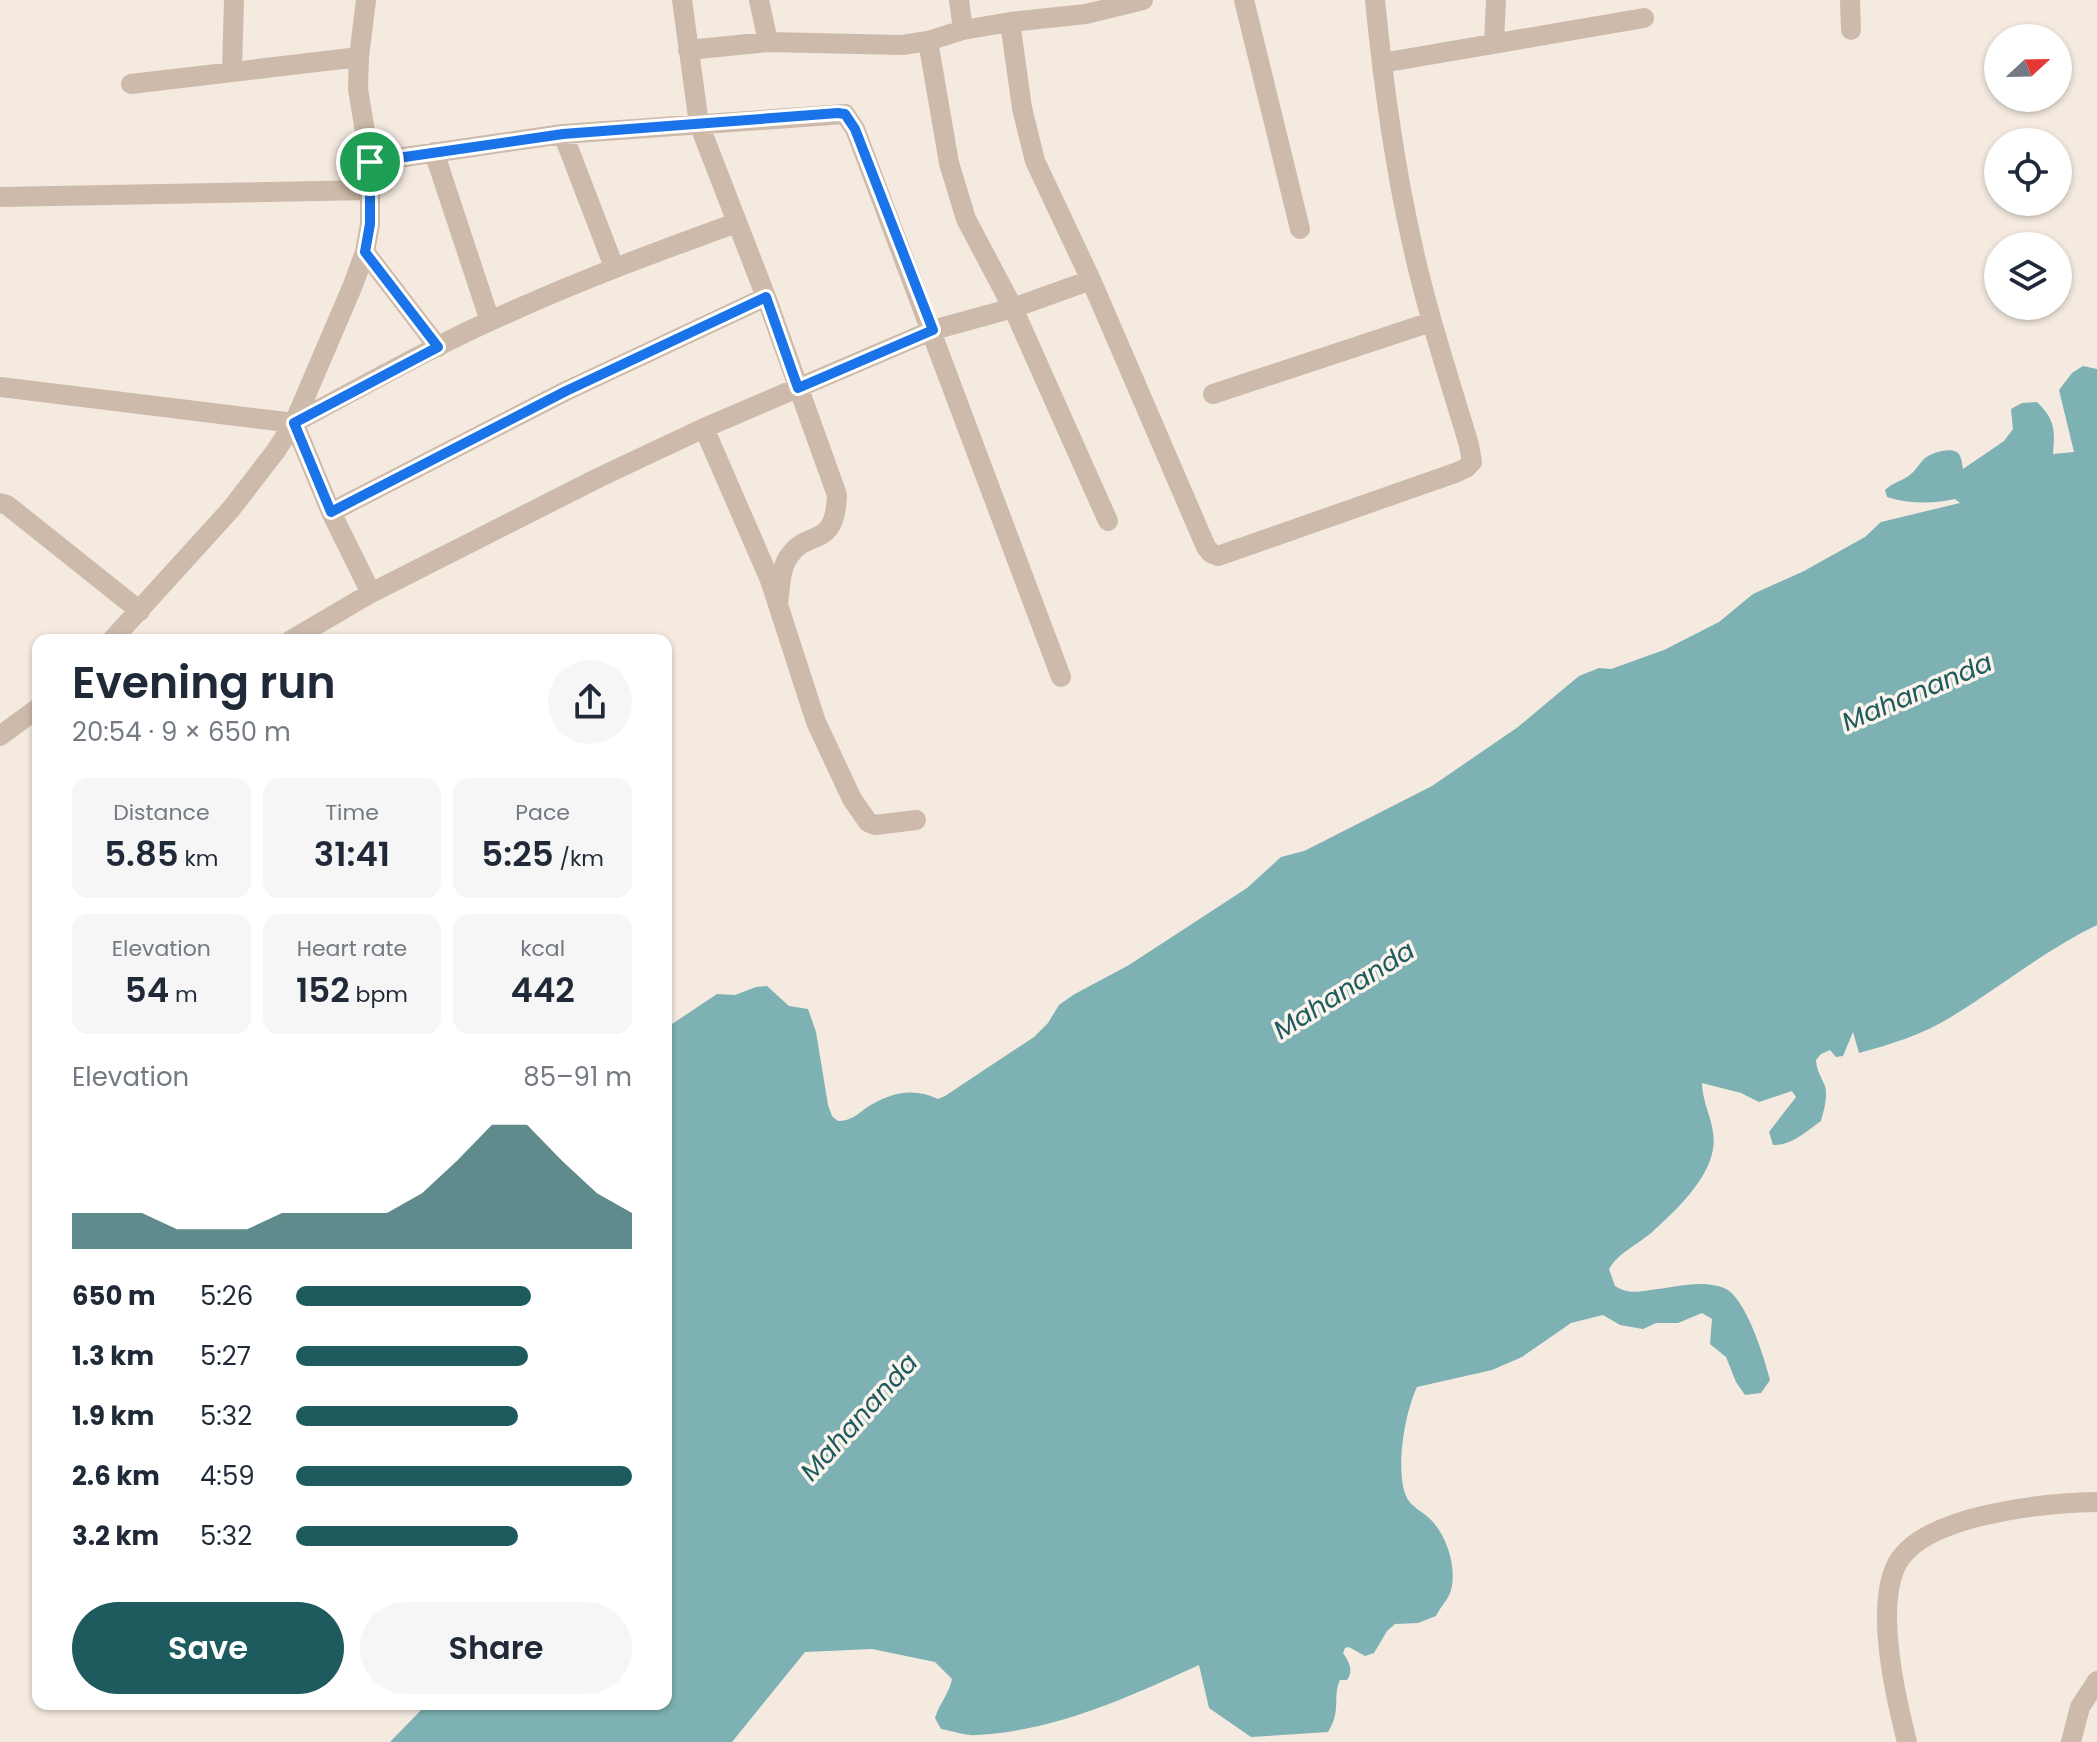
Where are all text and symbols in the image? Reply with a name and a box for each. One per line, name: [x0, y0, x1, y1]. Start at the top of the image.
north arrow: [1984, 24, 2072, 112]
map controls: [1984, 24, 2072, 320]
pin: [336, 128, 404, 196]
button: locate: [1984, 128, 2072, 216]
icon: arrive: [348, 140, 392, 184]
button: layers: [1984, 232, 2072, 320]
water label: Mahananda: [1836, 644, 1998, 740]
text: Evening run: [72, 652, 336, 713]
button: share: [548, 660, 632, 744]
text: 20:54 · 9 × 650 m: [72, 714, 291, 750]
text: Distance: [113, 797, 210, 828]
text: Time: [325, 797, 379, 828]
text: Pace: [515, 797, 570, 828]
text: 5.85: [104, 830, 179, 878]
text: 31:41: [314, 830, 390, 878]
text: 5:25: [481, 830, 554, 878]
text: km: [179, 843, 219, 874]
text: /km: [554, 843, 604, 874]
water label: Mahananda: [1267, 932, 1421, 1048]
text: Elevation: [112, 933, 211, 964]
text: Heart rate: [297, 933, 407, 964]
text: kcal: [520, 933, 565, 964]
text: 54: [125, 966, 169, 1014]
text: 152: [296, 966, 350, 1014]
text: 442: [510, 966, 575, 1014]
text: m: [169, 979, 198, 1010]
text: bpm: [350, 979, 408, 1010]
text: Elevation: [72, 1059, 189, 1095]
text: 85–91 m: [523, 1059, 632, 1095]
text: 650 m: [72, 1278, 155, 1314]
text: 5:26: [200, 1278, 253, 1314]
text: 1.3 km: [72, 1338, 154, 1374]
text: 5:27: [200, 1338, 251, 1374]
water label: Mahananda: [792, 1345, 926, 1489]
text: 1.9 km: [72, 1398, 154, 1434]
text: 5:32: [200, 1398, 252, 1434]
text: 2.6 km: [72, 1458, 160, 1494]
text: 4:59: [200, 1458, 255, 1494]
text: 3.2 km: [72, 1518, 159, 1554]
text: 5:32: [200, 1518, 252, 1554]
button: Save: [72, 1602, 344, 1694]
button: Share: [360, 1602, 632, 1694]

